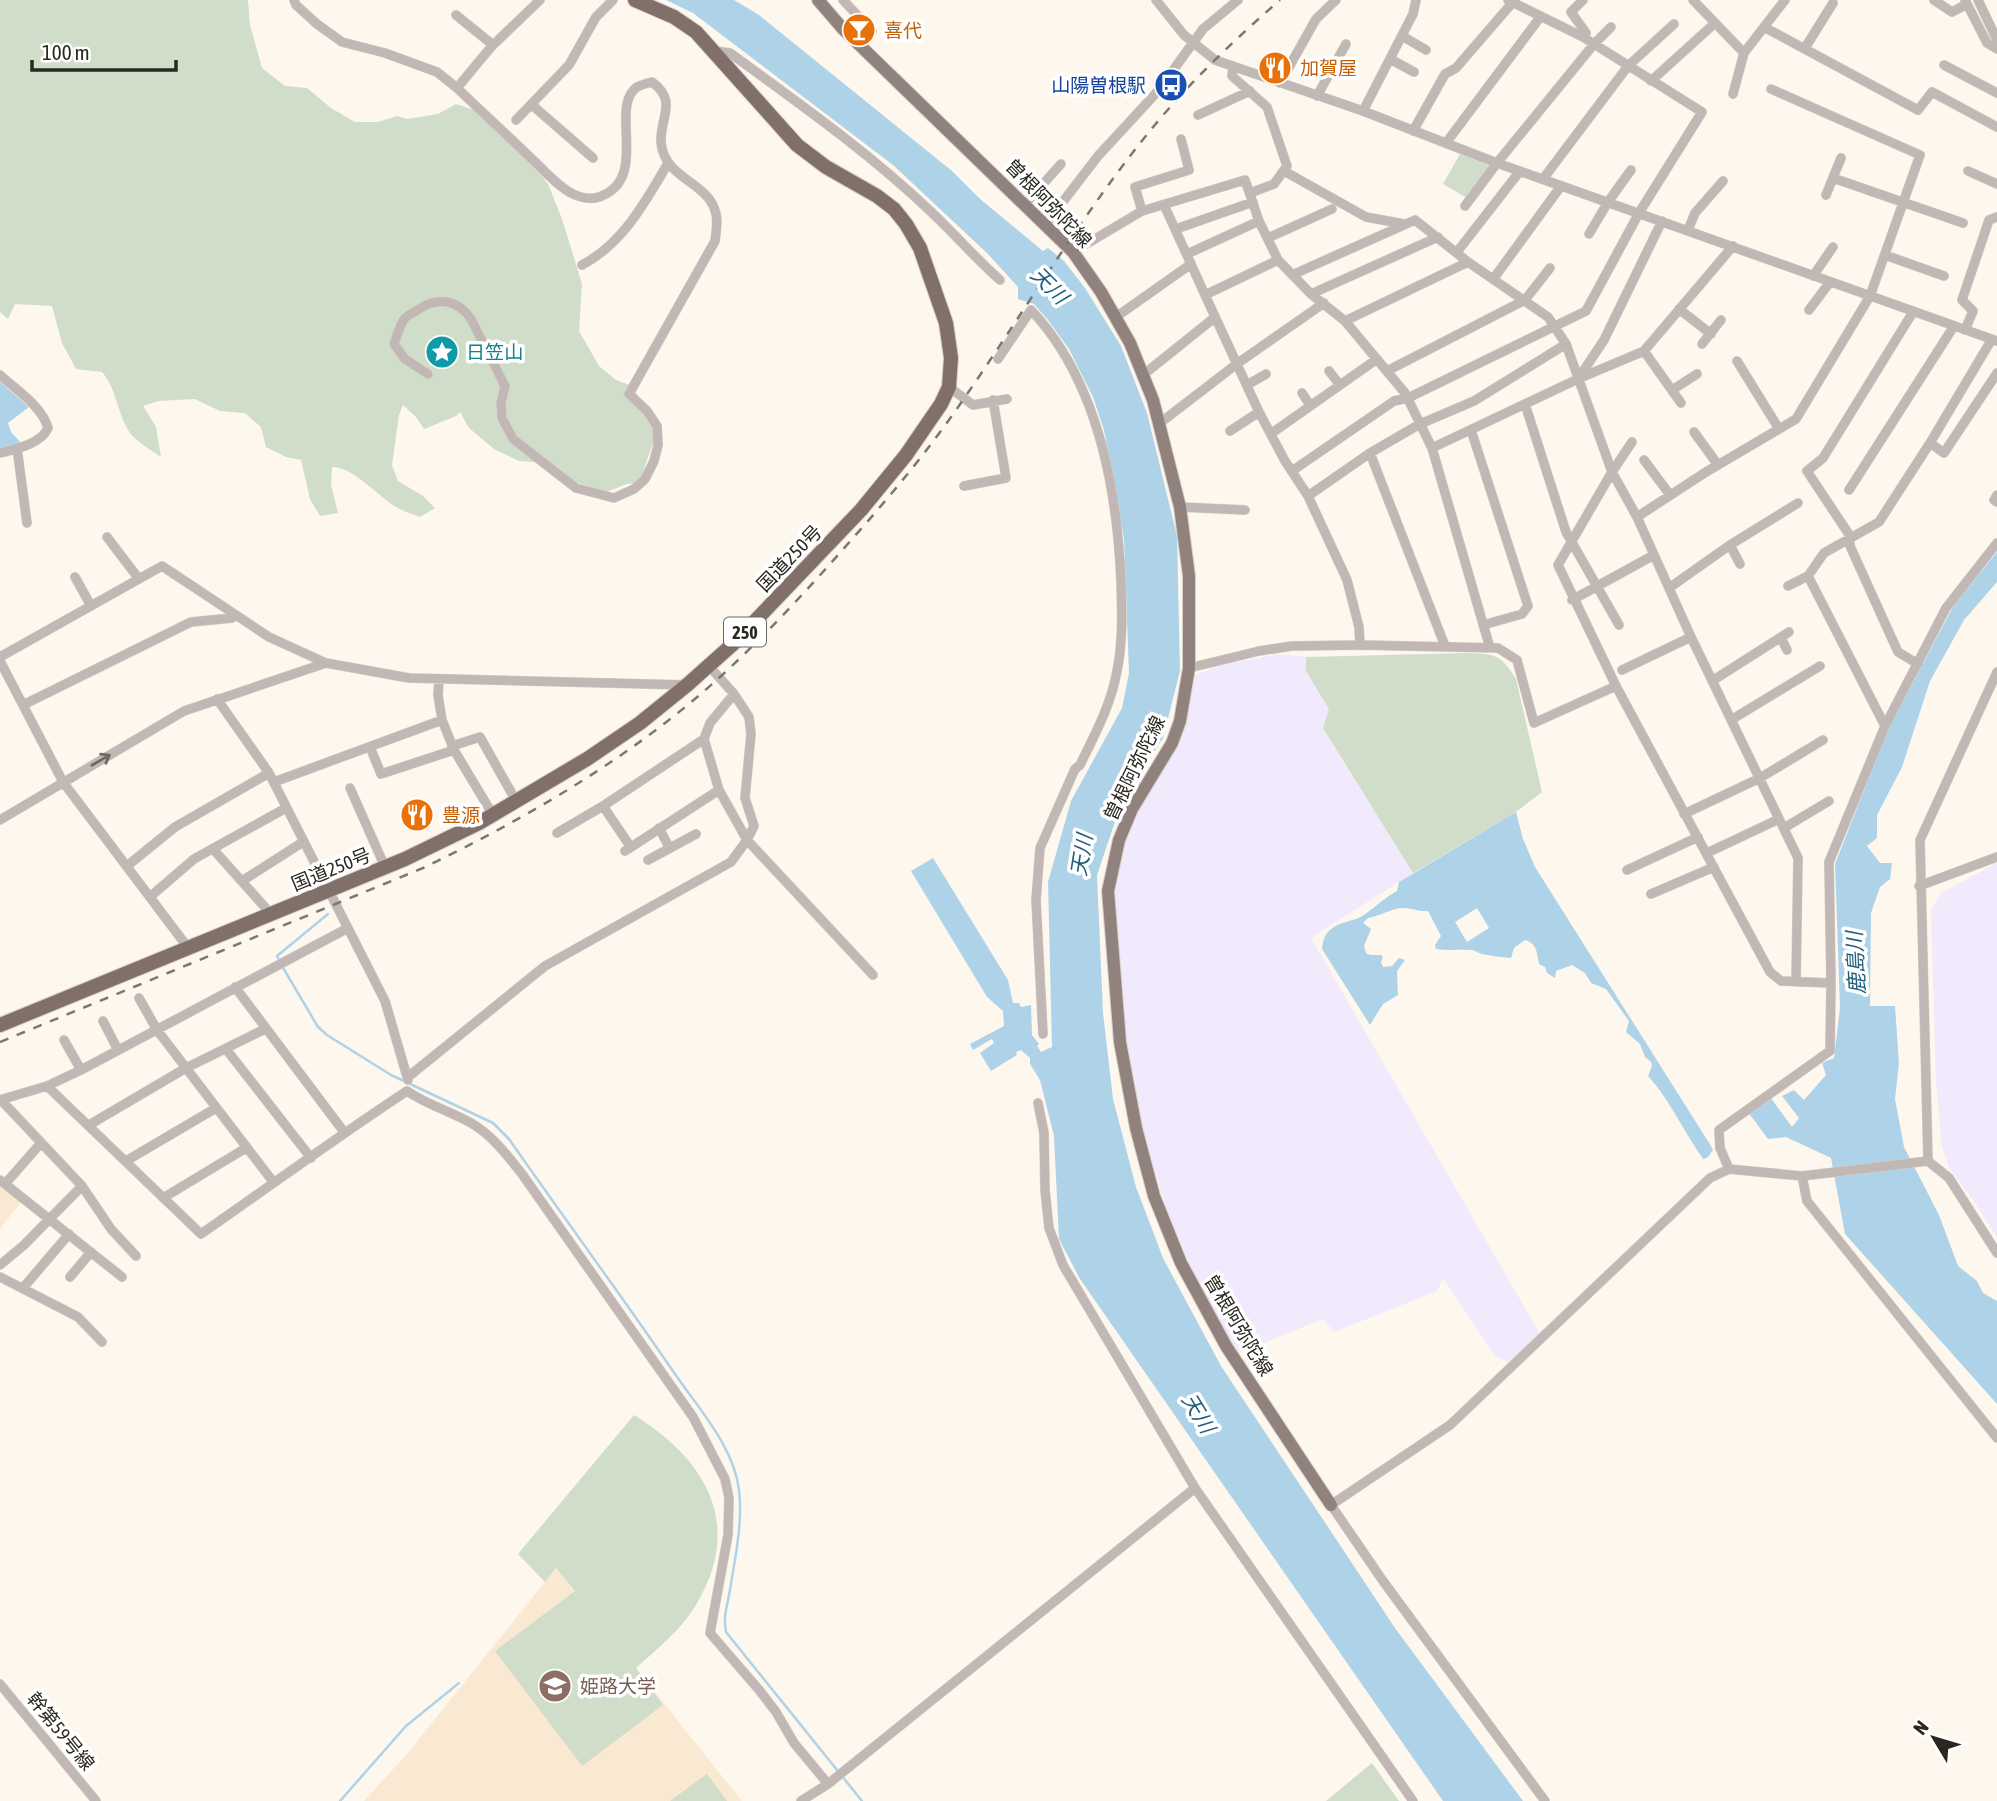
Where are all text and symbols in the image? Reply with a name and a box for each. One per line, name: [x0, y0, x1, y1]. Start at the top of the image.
bar icon: 喜代: [840, 11, 878, 49]
place label: 喜代: [884, 19, 922, 41]
scale bar: [32, 28, 175, 72]
text: 100 m: [42, 40, 90, 64]
restaurant icon: 加賀屋: [1256, 49, 1294, 87]
place label: 加賀屋: [1300, 57, 1357, 79]
bus stop icon: 山陽曽根駅: [1152, 66, 1190, 104]
place label: 山陽曽根駅: [1051, 74, 1146, 96]
street label: 曽根阿弥陀線: [1001, 154, 1097, 252]
water label: 天川: [1027, 262, 1075, 310]
place icon: 日笠山: [423, 333, 461, 371]
place label: 日笠山: [466, 341, 523, 363]
street label: 国道250号: [752, 520, 826, 596]
road number: 250: [724, 618, 766, 646]
street label: 曽根阿弥陀線: [1099, 712, 1169, 824]
one-way arrow: [90, 753, 110, 767]
restaurant icon: 豊源: [398, 796, 436, 834]
place label: 豊源: [442, 804, 480, 826]
water label: 天川: [1066, 830, 1096, 878]
street label: 国道250号: [288, 843, 374, 895]
water label: 鹿島川: [1841, 929, 1869, 995]
street label: 曽根阿弥陀線: [1200, 1270, 1278, 1380]
water label: 天川: [1178, 1389, 1221, 1439]
school or university icon: 姫路大学: [536, 1667, 574, 1705]
place label: 姫路大学: [580, 1675, 656, 1697]
street label: 幹第59号線: [23, 1688, 99, 1774]
north arrow: [1899, 1703, 1969, 1773]
text: N: [1908, 1716, 1933, 1739]

